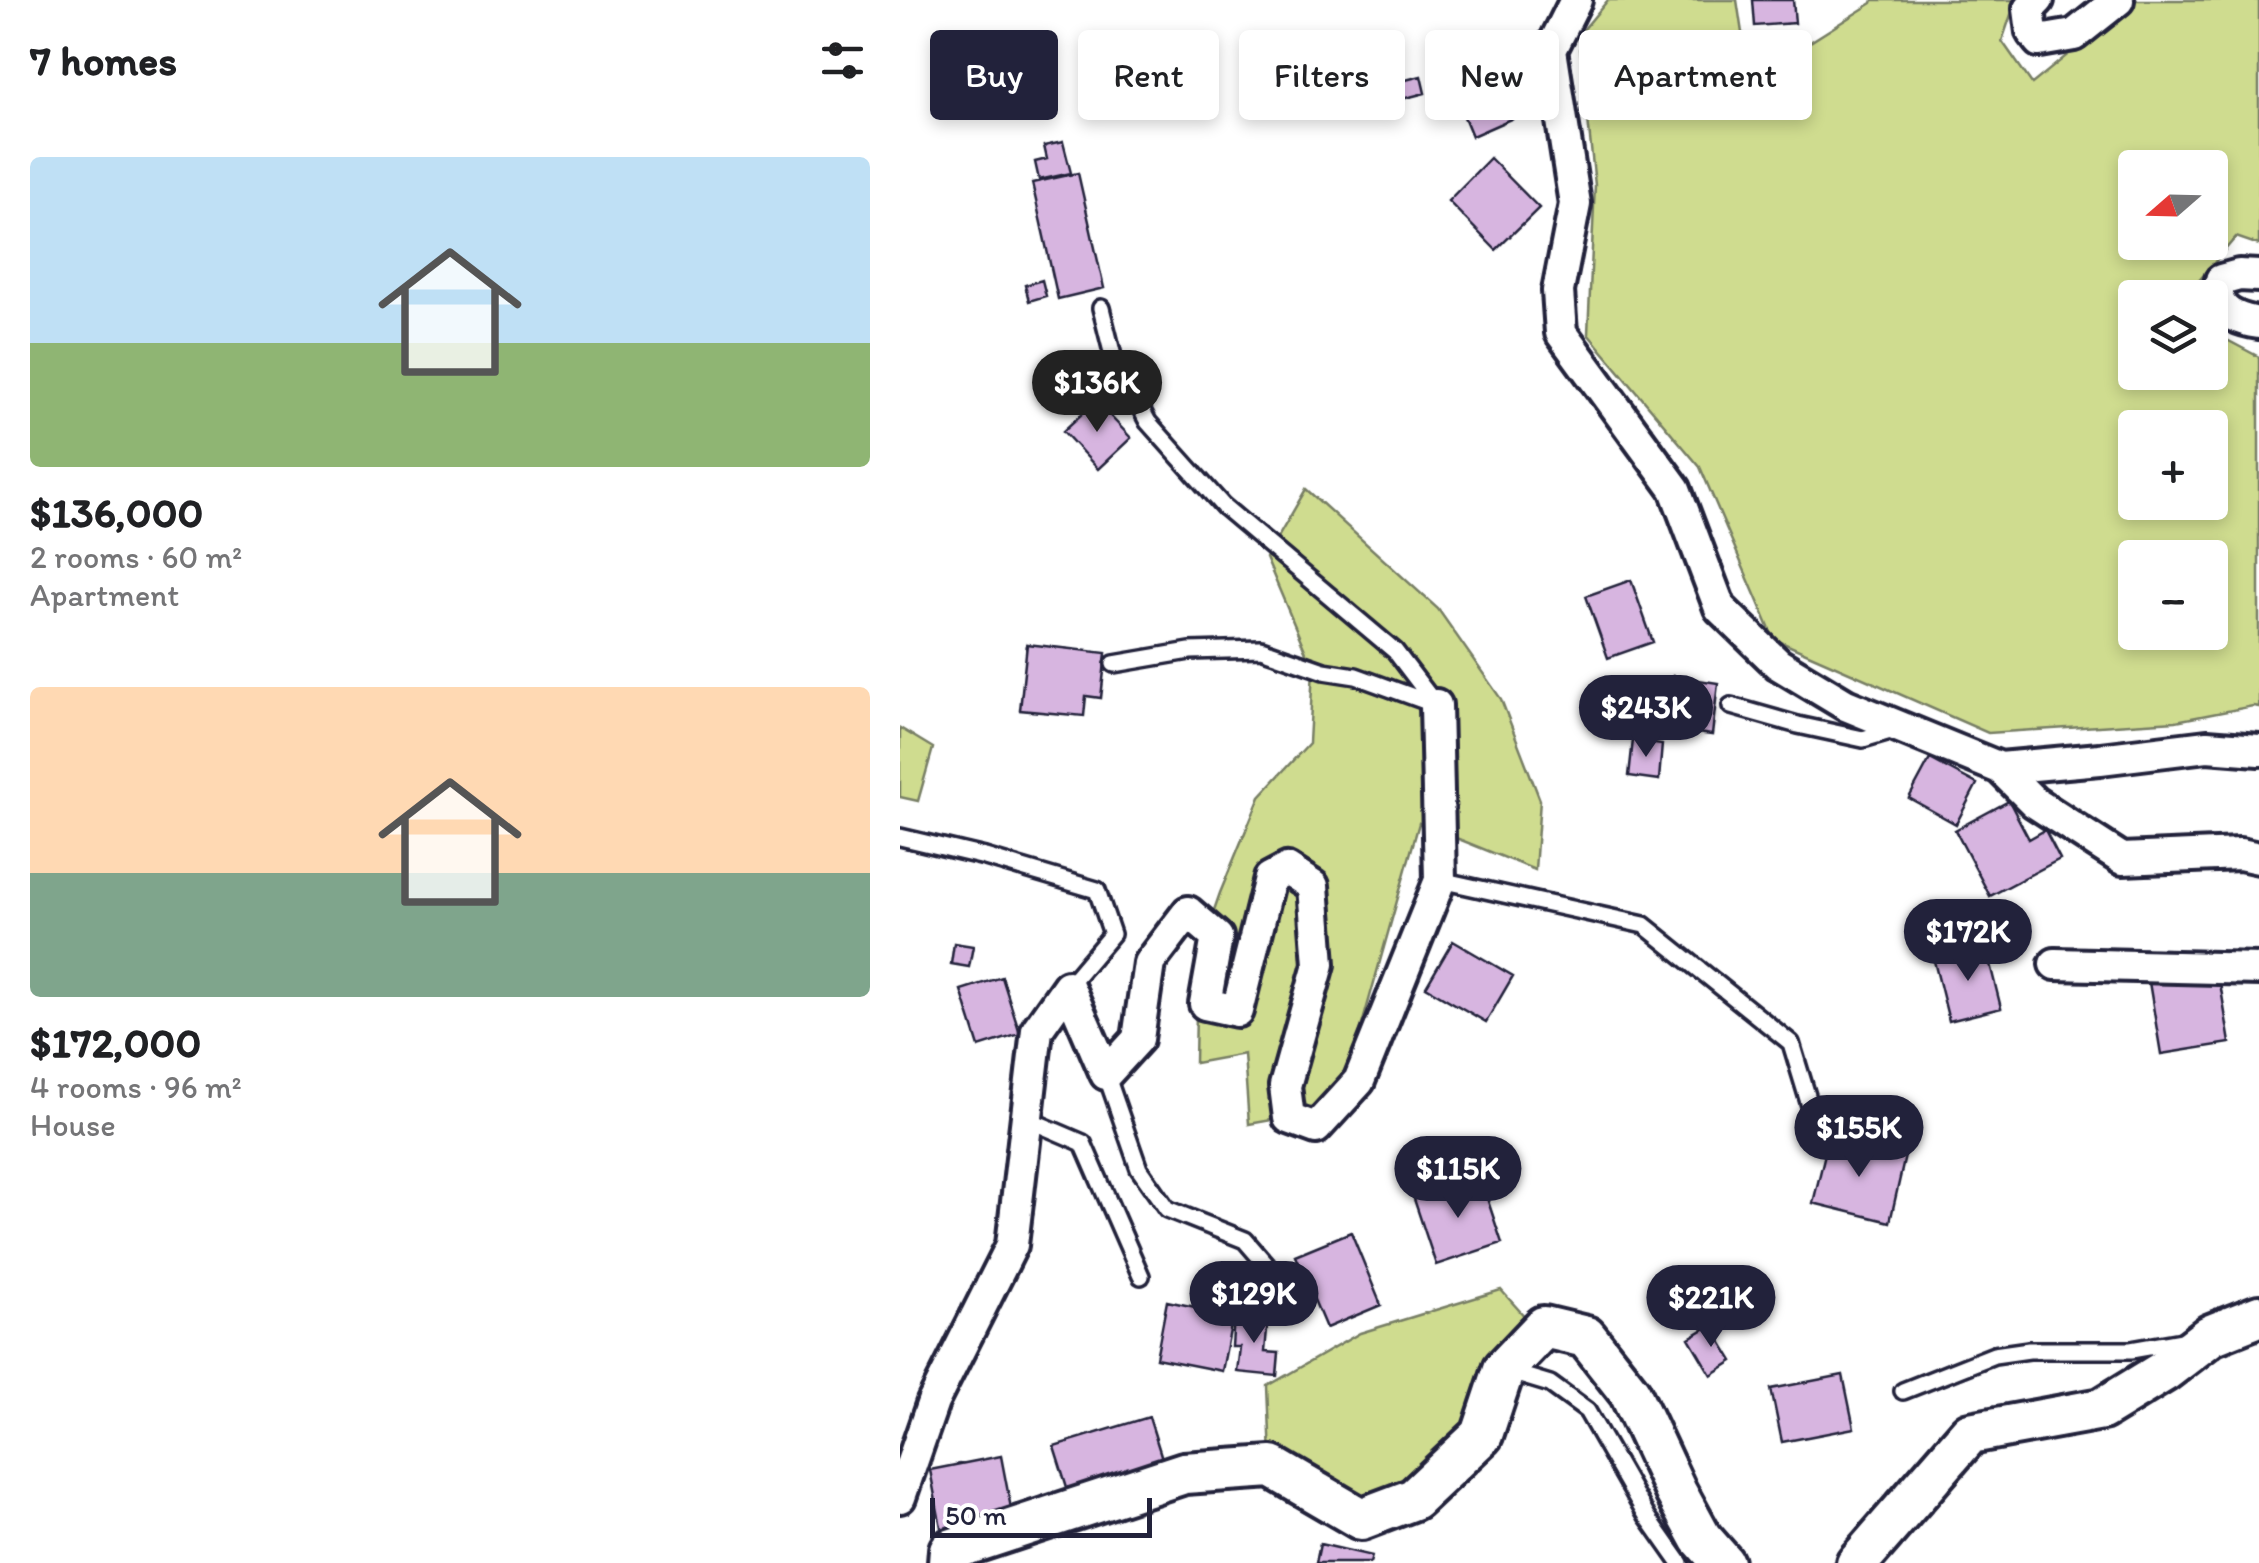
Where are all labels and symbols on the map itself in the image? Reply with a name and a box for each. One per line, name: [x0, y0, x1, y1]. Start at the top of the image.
north arrow: [2118, 150, 2228, 260]
pin: $136K: [1027, 350, 1167, 435]
pin: $243K: [1576, 675, 1716, 760]
pin: $172K: [1898, 899, 2038, 984]
pin: $155K: [1789, 1095, 1929, 1180]
pin: $115K: [1388, 1136, 1528, 1221]
pin: $129K: [1184, 1261, 1324, 1346]
pin: $221K: [1641, 1265, 1781, 1350]
scale bar: [930, 1493, 1152, 1538]

